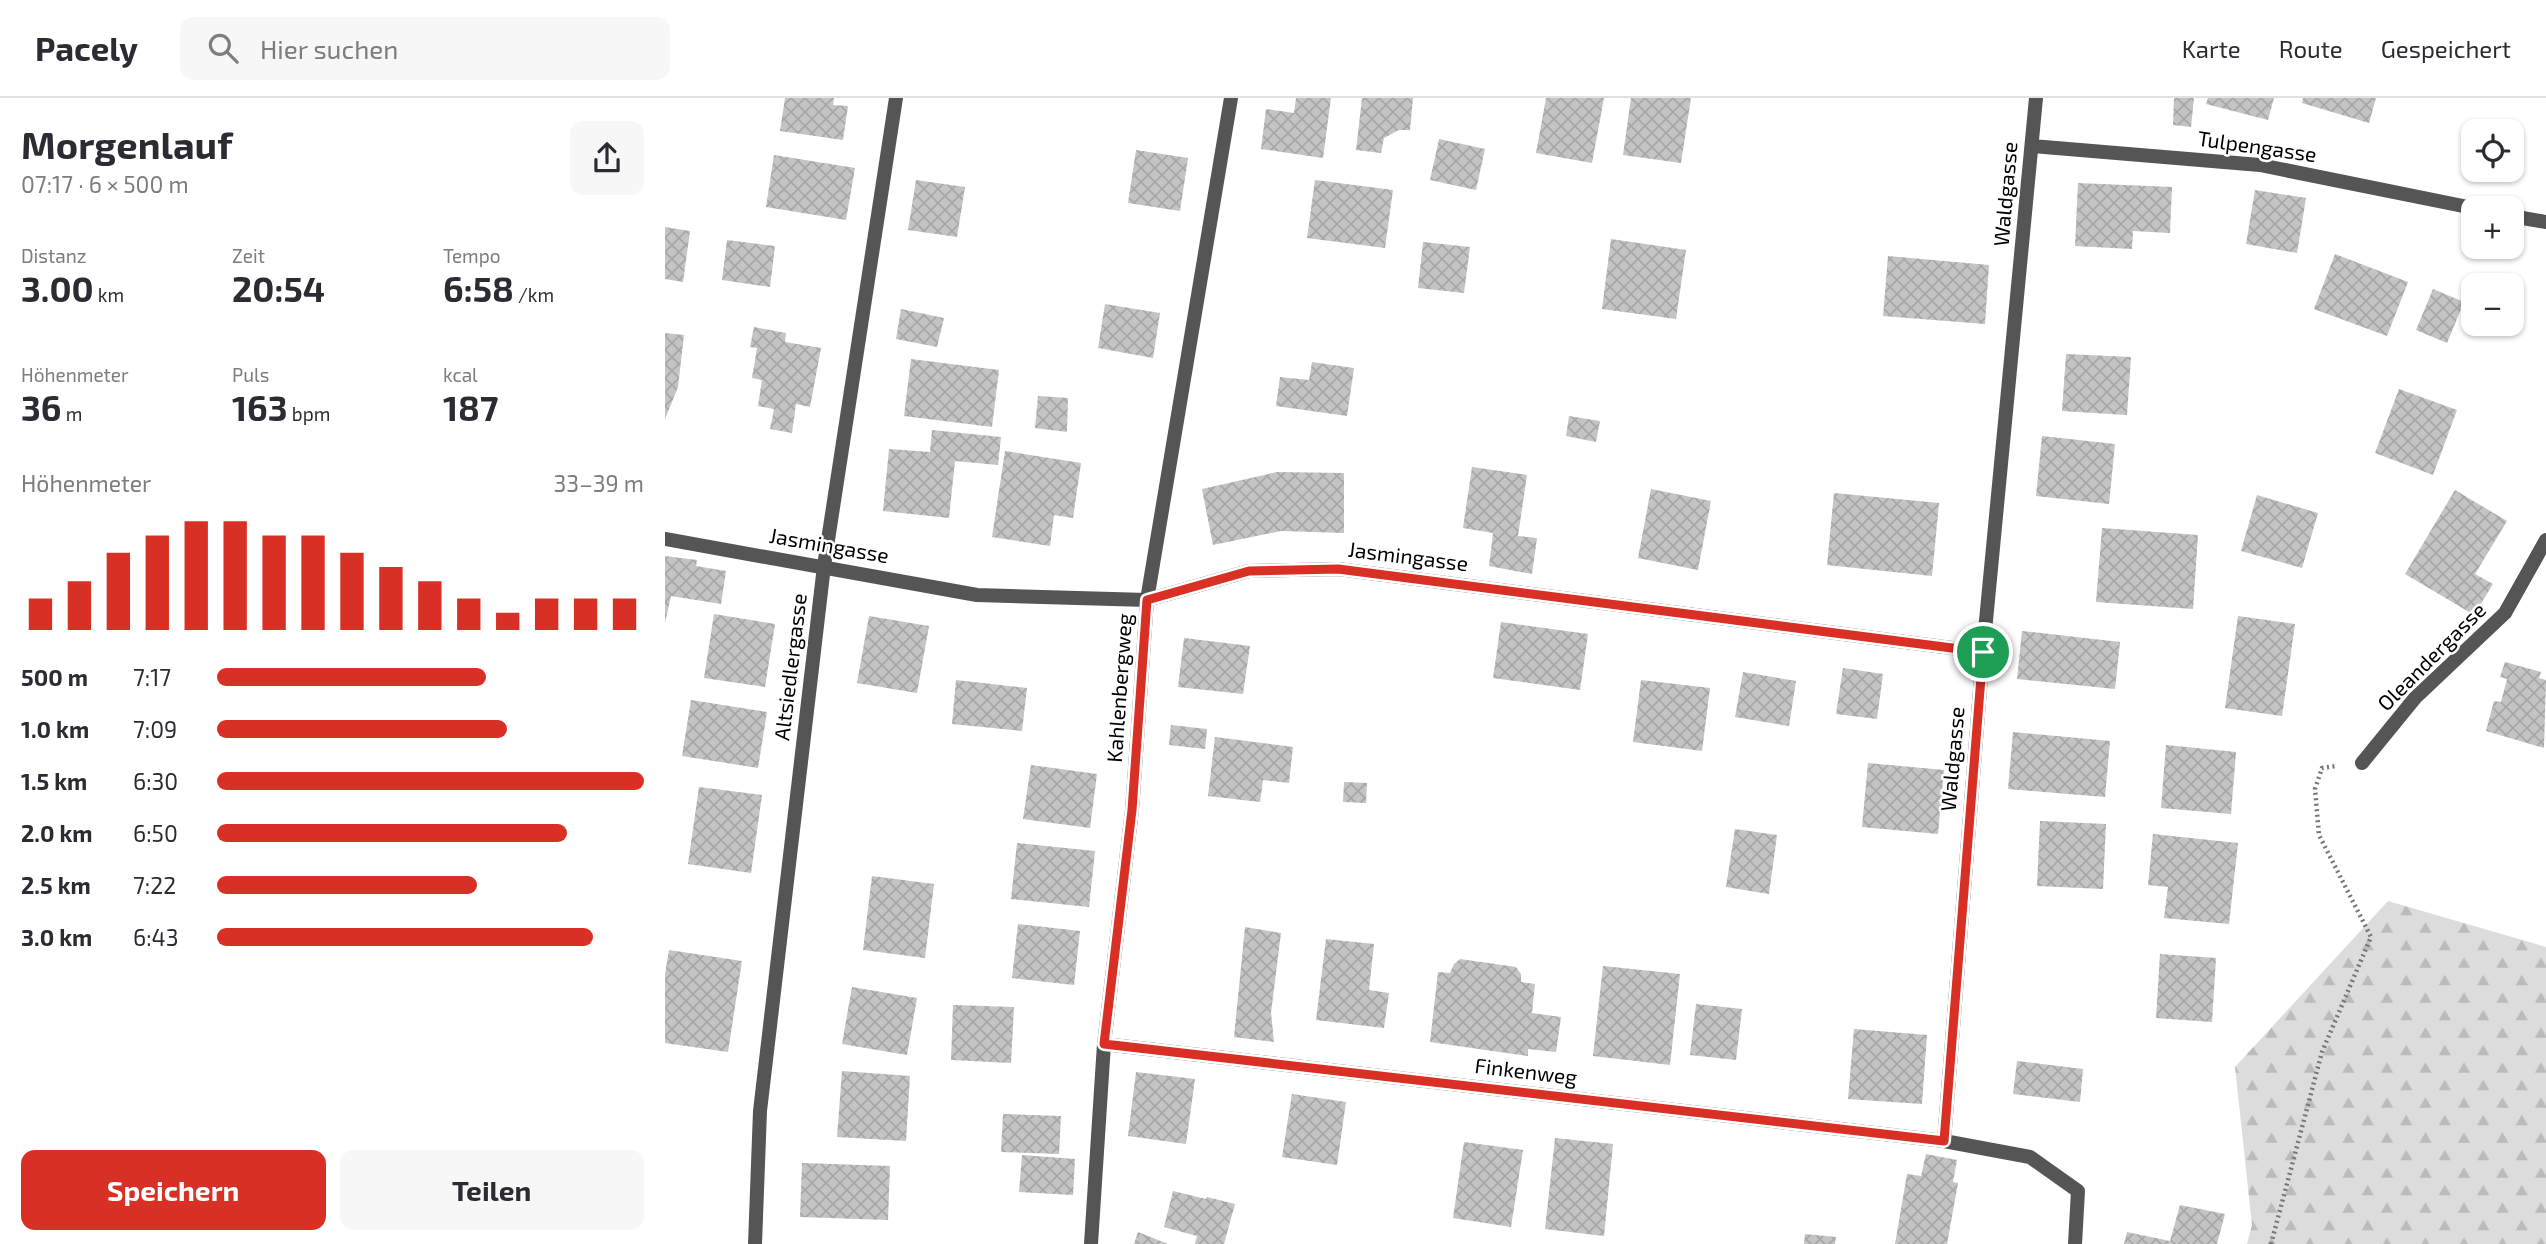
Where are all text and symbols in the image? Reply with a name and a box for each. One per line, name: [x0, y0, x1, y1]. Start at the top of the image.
search box: [180, 17, 670, 80]
text: Pacely: [35, 28, 138, 68]
icon: search: [204, 29, 242, 67]
text: Hier suchen: [260, 33, 398, 64]
text: Karte: [2182, 34, 2241, 63]
text: Route: [2279, 34, 2343, 63]
text: Gespeichert: [2381, 34, 2511, 63]
map controls: [2461, 119, 2524, 336]
button: locate: [2461, 119, 2524, 182]
text: Morgenlauf: [21, 121, 233, 167]
button: share: [570, 121, 644, 195]
street label: Tulpengasse: [2196, 125, 2318, 166]
street label: Waldgasse: [1987, 140, 2022, 247]
text: 07:17 · 6 × 500 m: [21, 170, 189, 198]
button: +: [2461, 196, 2524, 259]
text: Distanz: [21, 244, 86, 267]
text: Zeit: [232, 244, 265, 267]
text: Tempo: [443, 244, 501, 267]
text: 3.00: [21, 267, 94, 309]
text: 20:54: [232, 267, 325, 309]
text: 6:58: [443, 267, 514, 309]
button: −: [2461, 273, 2524, 336]
text: km: [94, 283, 124, 306]
text: /km: [514, 283, 554, 306]
text: Höhenmeter: [21, 363, 129, 386]
text: Puls: [232, 363, 269, 386]
text: kcal: [443, 363, 478, 386]
text: 36: [21, 386, 62, 428]
text: 163: [232, 386, 288, 428]
text: 187: [443, 386, 498, 428]
text: m: [62, 402, 82, 425]
text: bpm: [288, 402, 330, 425]
text: Höhenmeter: [21, 469, 151, 497]
text: 33–39 m: [554, 469, 644, 497]
street label: Jasmingasse: [768, 522, 891, 567]
street label: Jasmingasse: [1347, 536, 1470, 575]
street label: Altsiedlergasse: [768, 592, 811, 742]
street label: Oleandergasse: [2372, 597, 2490, 715]
street label: Kahlenbergweg: [1101, 612, 1136, 763]
pin: [1953, 622, 2013, 682]
icon: arrive: [1964, 633, 2002, 671]
text: 500 m: [21, 663, 88, 691]
text: 7:17: [133, 663, 171, 691]
street label: Waldgasse: [1934, 705, 1969, 812]
text: 1.0 km: [21, 715, 89, 743]
text: 7:09: [133, 715, 177, 743]
text: 1.5 km: [21, 767, 87, 795]
text: 6:30: [133, 767, 178, 795]
text: 2.0 km: [21, 819, 93, 847]
text: 6:50: [133, 819, 178, 847]
text: 2.5 km: [21, 871, 91, 899]
text: 7:22: [133, 871, 176, 899]
text: 3.0 km: [21, 923, 92, 951]
text: 6:43: [133, 923, 179, 951]
street label: Finkenweg: [1474, 1052, 1579, 1089]
button: Speichern: [21, 1150, 326, 1230]
button: Teilen: [340, 1150, 644, 1230]

